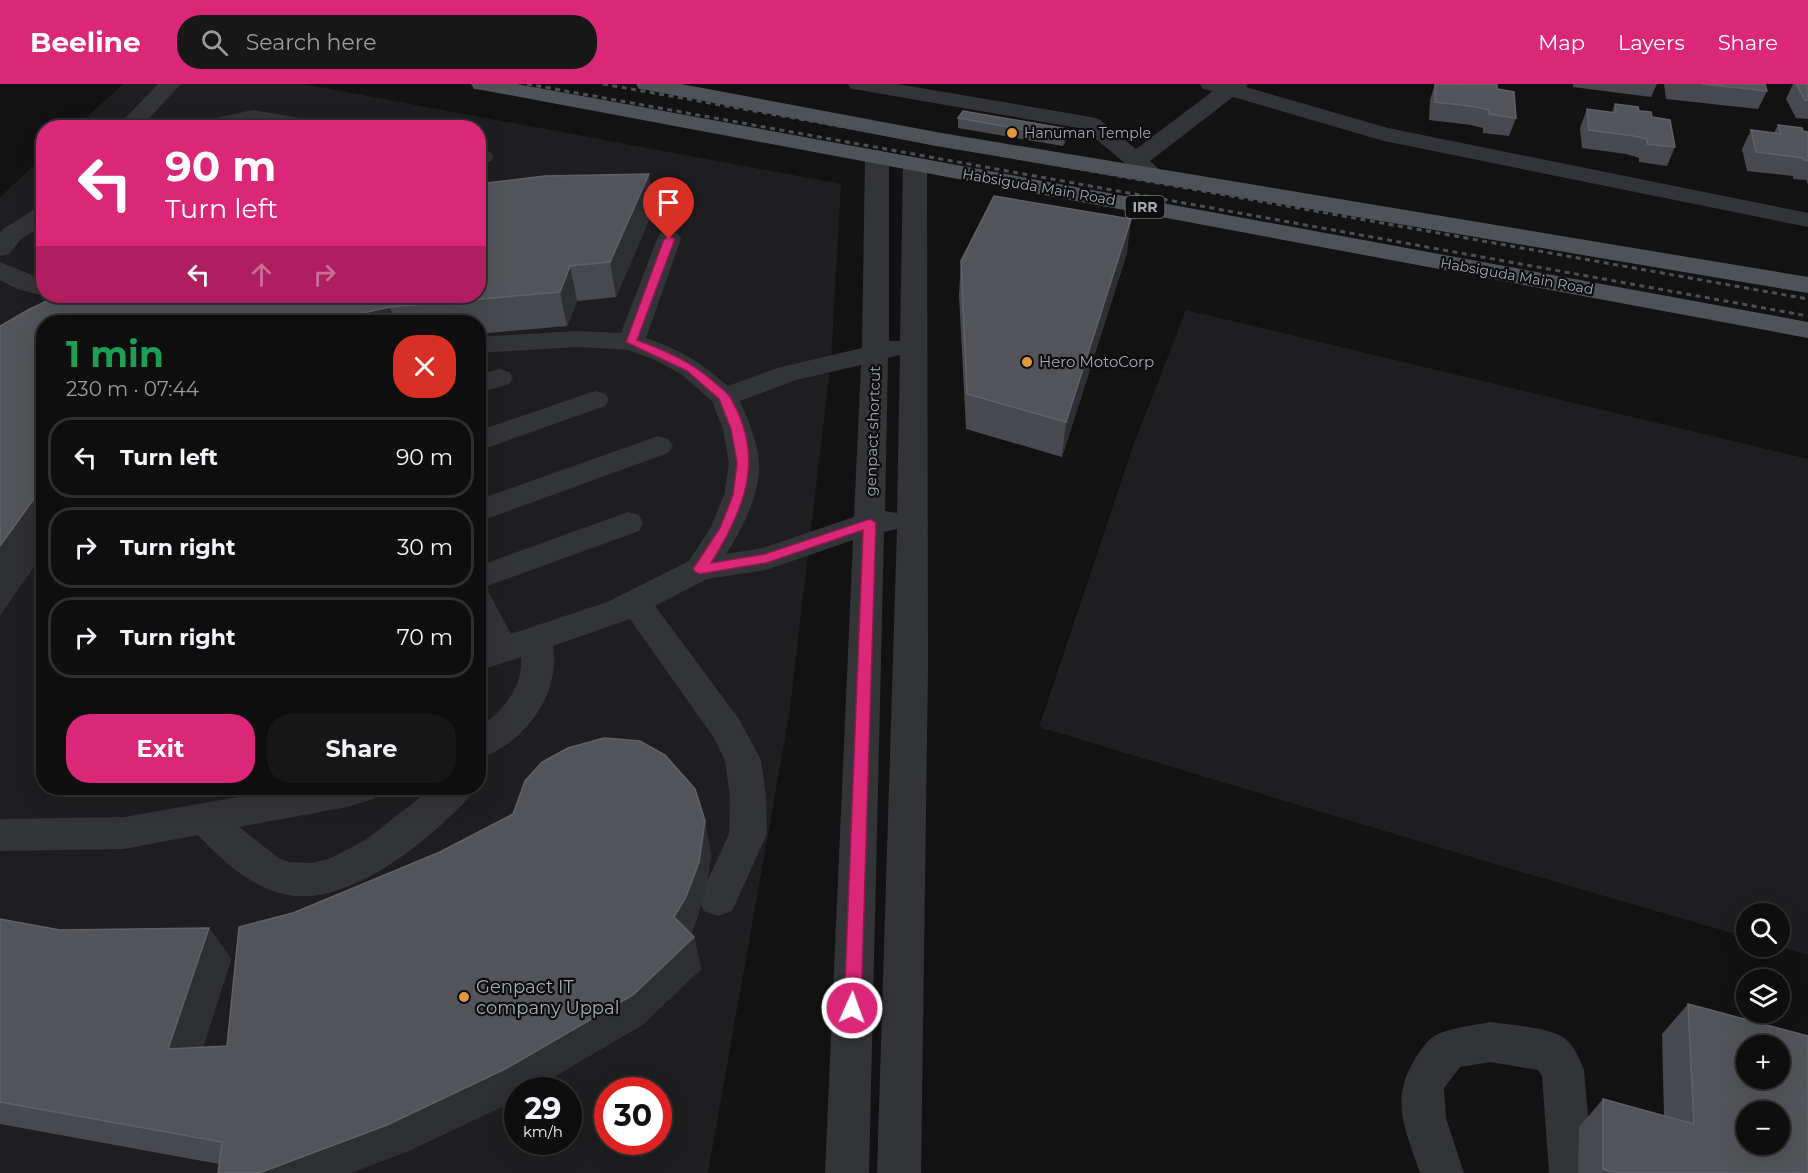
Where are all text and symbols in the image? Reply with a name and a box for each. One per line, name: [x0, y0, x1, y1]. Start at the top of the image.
search box: [177, 15, 597, 69]
text: Beeline: [30, 25, 141, 59]
icon: search: [198, 26, 231, 59]
text: Search here: [246, 29, 377, 56]
text: Map: [1538, 30, 1585, 55]
text: Layers: [1618, 30, 1685, 55]
text: Share: [1718, 30, 1778, 55]
place label: Hanuman Temple: [1024, 124, 1151, 142]
marker: Hanuman Temple: [1005, 126, 1019, 140]
text: 90 m: [165, 140, 276, 192]
icon: left: [66, 144, 144, 222]
street label: Habsiguda Main Road: [961, 165, 1117, 209]
pin: [643, 177, 694, 239]
icon: arrive: [652, 186, 685, 219]
text: Turn left: [165, 192, 278, 225]
road number: IRR: [1126, 196, 1164, 218]
street label: Habsiguda Main Road: [1439, 254, 1595, 298]
icon: left: [182, 258, 215, 291]
icon: ahead: [245, 258, 278, 291]
icon: right: [308, 258, 341, 291]
text: 1 min: [66, 332, 164, 376]
button: close: [393, 335, 456, 398]
place label: Hero MotoCorp: [1039, 352, 1154, 371]
marker: Hero MotoCorp: [1020, 355, 1034, 369]
street label: genpact shortcut: [861, 365, 884, 497]
text: 230 m · 07:44: [66, 377, 199, 401]
icon: left: [69, 441, 102, 474]
text: Turn left: [120, 444, 218, 471]
text: 90 m: [396, 444, 453, 471]
icon: right: [69, 531, 102, 564]
text: Turn right: [120, 534, 235, 561]
text: 30 m: [397, 534, 453, 561]
icon: right: [69, 621, 102, 654]
text: Turn right: [120, 624, 235, 651]
text: 70 m: [397, 624, 453, 651]
button: Exit: [66, 714, 255, 783]
button: Share: [267, 714, 456, 783]
map controls: [1736, 903, 1790, 1155]
button: search: [1736, 903, 1790, 957]
button: layers: [1736, 969, 1790, 1023]
place label: Genpact IT company Uppal: [476, 976, 619, 1019]
position arrow: [820, 976, 884, 1040]
marker: Genpact IT company Uppal: [457, 990, 471, 1004]
button: +: [1736, 1035, 1790, 1089]
speed limit sign: 30: [594, 1077, 672, 1155]
text: 29: [525, 1090, 561, 1127]
button: −: [1736, 1101, 1790, 1155]
text: km/h: [523, 1122, 563, 1141]

